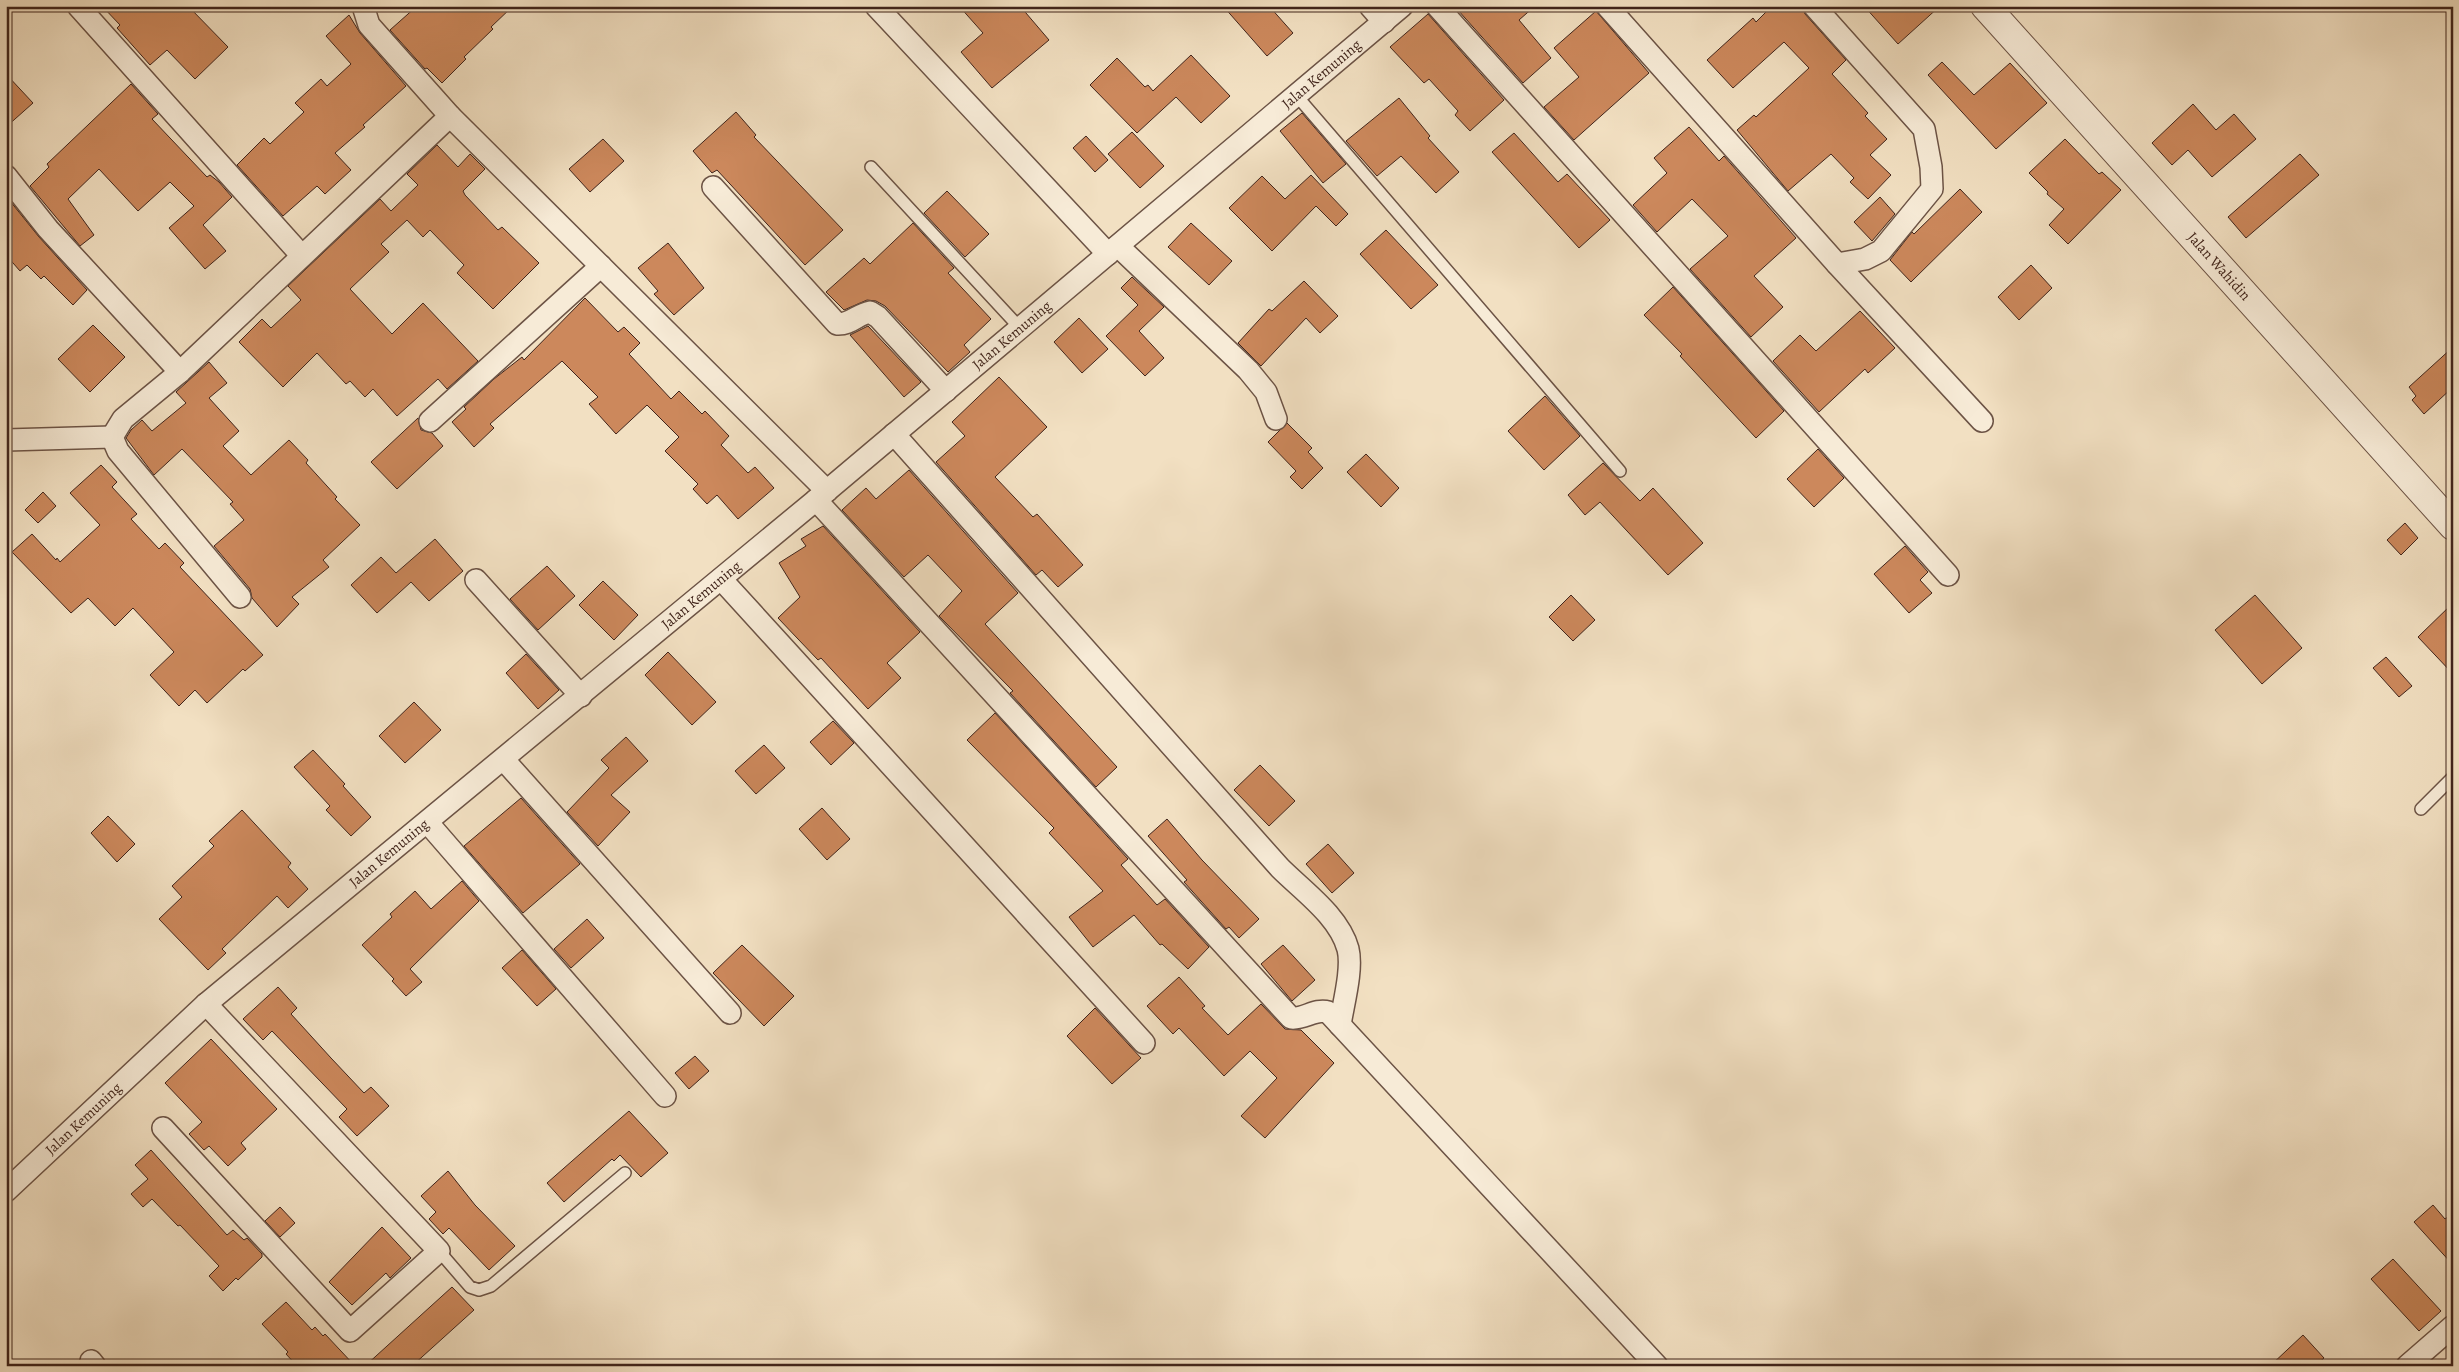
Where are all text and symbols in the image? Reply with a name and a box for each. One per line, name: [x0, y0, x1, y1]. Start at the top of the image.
street label: Jalan Kemuning: [1277, 35, 1366, 113]
street label: Jalan Wahidin: [2183, 228, 2255, 305]
street label: Jalan Kemuning: [968, 296, 1056, 374]
street label: Jalan Kemuning: [657, 556, 746, 634]
street label: Jalan Kemuning: [345, 814, 433, 892]
street label: Jalan Kemuning: [41, 1078, 126, 1159]

